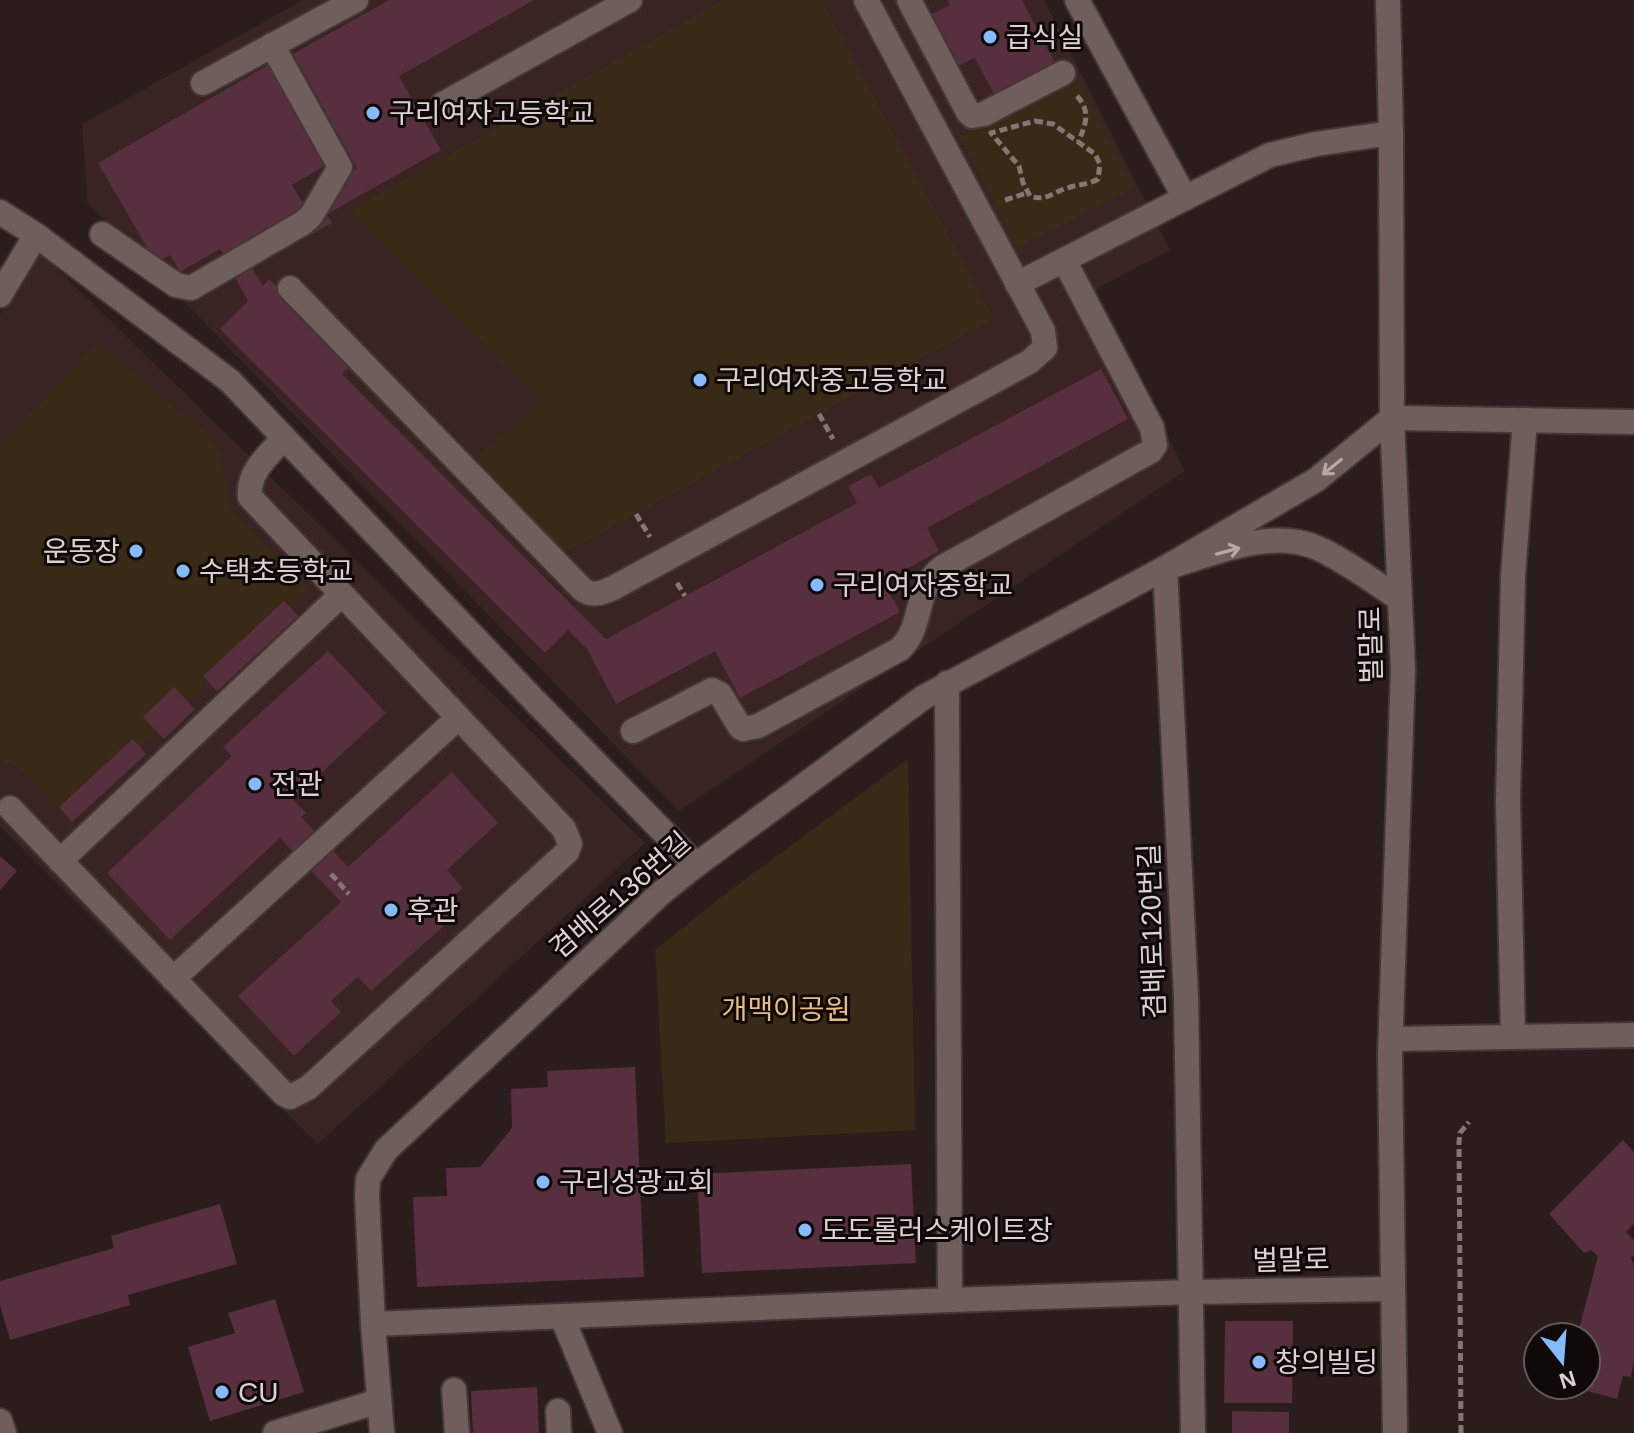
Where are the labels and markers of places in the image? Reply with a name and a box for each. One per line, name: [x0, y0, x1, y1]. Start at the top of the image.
place label: 급식실: [1006, 22, 1083, 53]
marker: 급식실: [981, 28, 999, 46]
place label: 구리여자고등학교: [389, 98, 595, 129]
marker: 구리여자고등학교: [364, 104, 382, 122]
place label: 구리여자중고등학교: [716, 365, 948, 396]
marker: 구리여자중고등학교: [691, 371, 709, 389]
place label: 운동장: [43, 536, 120, 567]
marker: 운동장: [127, 542, 145, 560]
place label: 수택초등학교: [199, 556, 354, 587]
marker: 수택초등학교: [174, 562, 192, 580]
place label: 구리여자중학교: [833, 570, 1013, 601]
marker: 구리여자중학교: [808, 576, 826, 594]
place label: 전관: [271, 769, 323, 800]
marker: 전관: [246, 775, 264, 793]
place label: 후관: [407, 895, 459, 926]
marker: 후관: [382, 901, 400, 919]
place label: 구리성광교회: [559, 1167, 714, 1198]
marker: 구리성광교회: [534, 1173, 552, 1191]
place label: 도도롤러스케이트장: [821, 1215, 1053, 1246]
marker: 도도롤러스케이트장: [796, 1221, 814, 1239]
place label: 창의빌딩: [1275, 1347, 1378, 1378]
marker: 창의빌딩: [1250, 1353, 1268, 1371]
place label: CU: [238, 1377, 278, 1408]
marker: CU: [213, 1383, 231, 1401]

